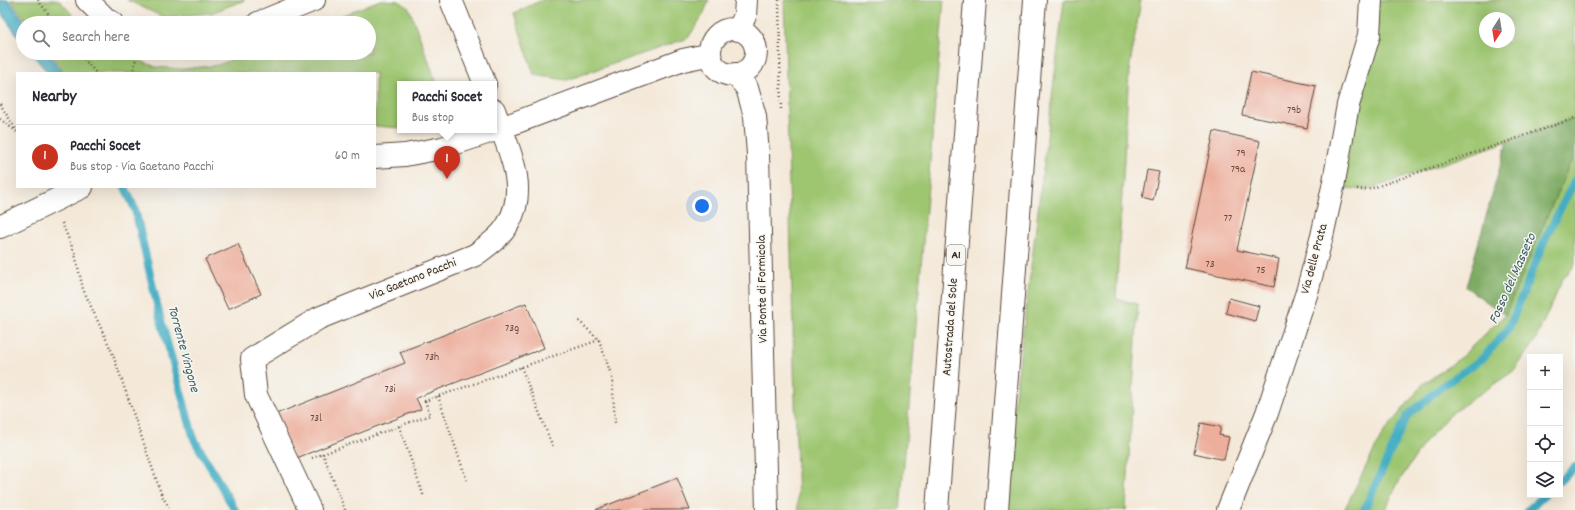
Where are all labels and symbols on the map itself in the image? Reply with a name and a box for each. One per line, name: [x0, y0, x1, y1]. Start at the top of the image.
north arrow: [1479, 12, 1515, 48]
house number: 79b: [1287, 103, 1301, 119]
pin: 1: [434, 146, 460, 179]
house number: 79: [1236, 146, 1246, 162]
house number: 79a: [1231, 162, 1246, 178]
your location: [692, 196, 712, 216]
house number: 77: [1224, 211, 1232, 227]
street label: Via delle Prata: [1296, 221, 1334, 296]
water label: Fosso del Masseto: [1484, 230, 1542, 327]
street label: Via Ponte di Formicola: [753, 234, 773, 343]
road number: A1: [947, 245, 965, 265]
street label: Via Gaetano Pacchi: [367, 254, 460, 306]
house number: 73: [1205, 257, 1215, 273]
house number: 75: [1256, 263, 1266, 279]
street label: Autostrada del Sole: [938, 277, 964, 376]
water label: Torrente Vingone: [162, 303, 204, 395]
house number: 73g: [505, 321, 519, 337]
house number: 73h: [425, 350, 439, 366]
house number: 73i: [384, 382, 396, 398]
house number: 73l: [310, 411, 322, 427]

